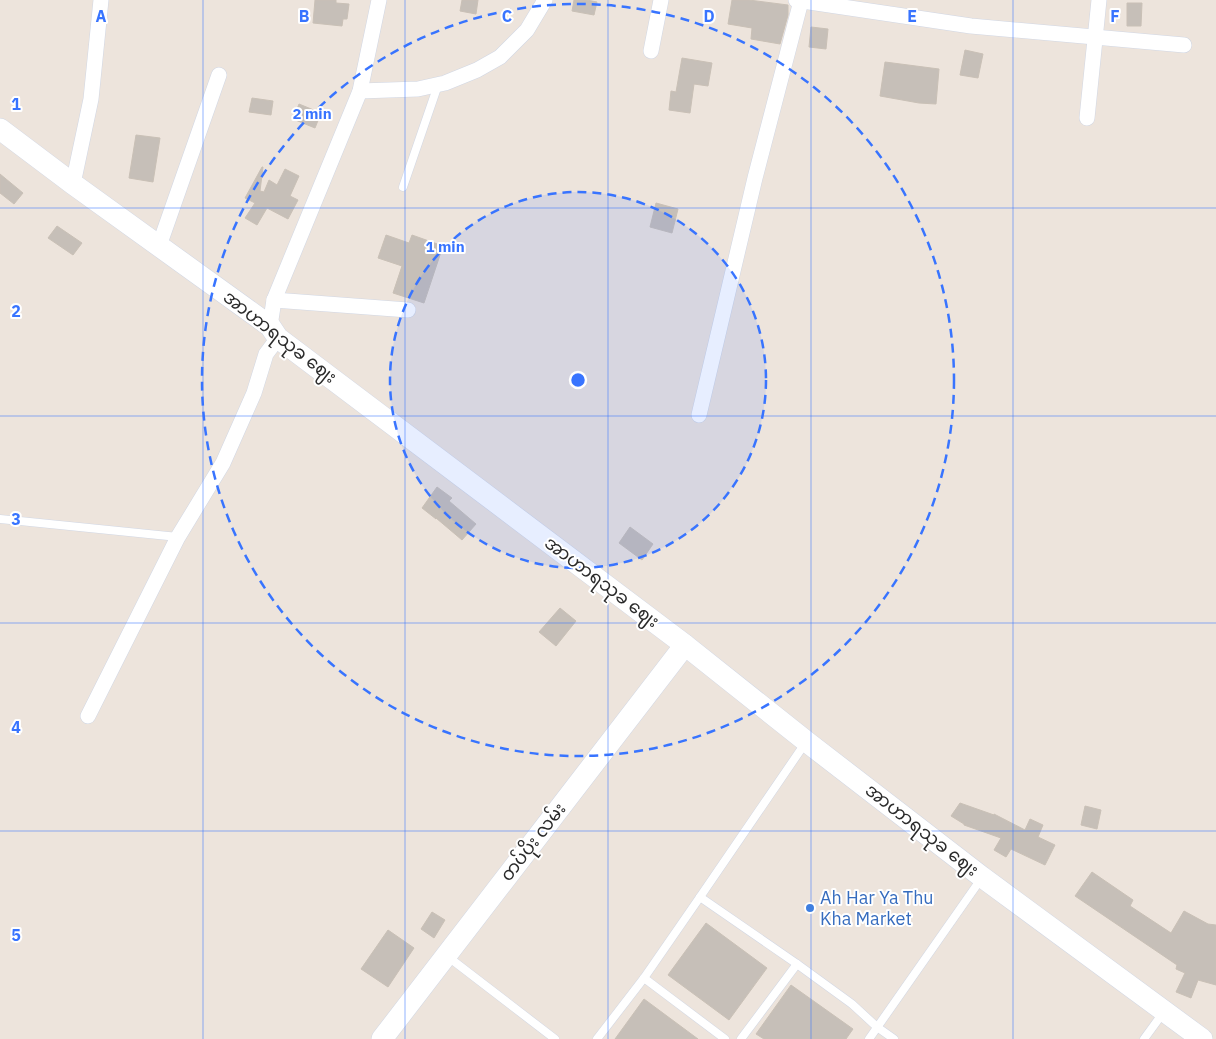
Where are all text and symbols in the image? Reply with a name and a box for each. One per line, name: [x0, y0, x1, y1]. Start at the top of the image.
text: A: [96, 6, 107, 26]
text: B: [299, 6, 310, 26]
text: C: [502, 6, 512, 26]
text: D: [703, 6, 715, 26]
text: E: [907, 6, 917, 26]
text: F: [1110, 6, 1120, 26]
text: 1: [11, 94, 21, 114]
text: 2 min: [292, 104, 332, 123]
text: 1 min: [425, 237, 465, 256]
street label: အာဟာရသုခ ဈေး: [216, 285, 342, 391]
text: 2: [11, 301, 21, 321]
centre of rings: [569, 371, 587, 389]
text: 3: [11, 509, 21, 529]
street label: အာဟာရသုခ ဈေး: [538, 531, 664, 635]
text: 4: [11, 717, 21, 737]
street label: အာဟာရသုခ ဈေး: [858, 778, 984, 884]
street label: တပ်ပိုး လမ်း: [493, 796, 574, 888]
place label: Ah Har Ya Thu Kha Market: [820, 886, 934, 930]
marker: Ah Har Ya Thu Kha Market: [804, 902, 816, 914]
text: 5: [11, 925, 21, 945]

